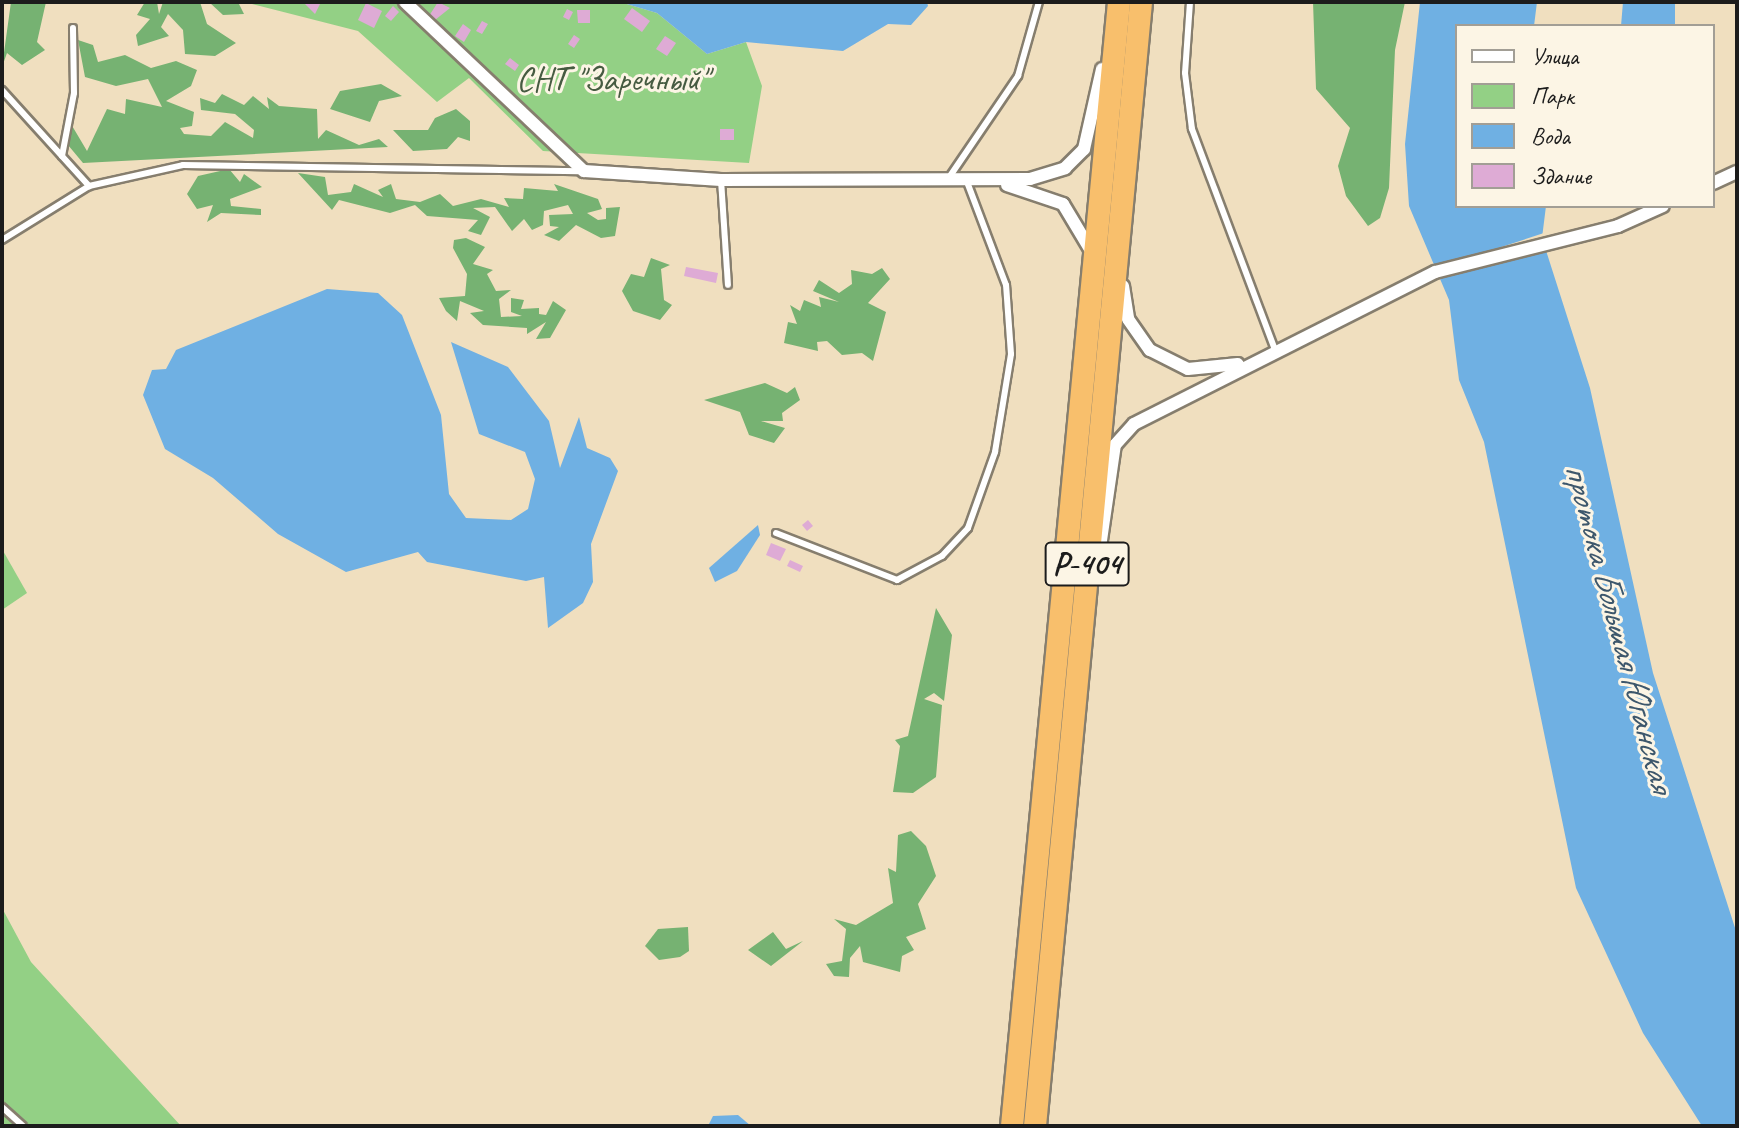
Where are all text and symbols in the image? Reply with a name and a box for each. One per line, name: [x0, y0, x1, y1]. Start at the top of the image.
legend: [1455, 24, 1715, 208]
text: Улица: [1531, 41, 1579, 71]
park label: СНТ "Заречный": [516, 59, 708, 99]
text: Парк: [1531, 81, 1574, 111]
text: Вода: [1531, 121, 1570, 151]
text: Здание: [1531, 161, 1591, 191]
water label: протока Большая Юганская: [1554, 458, 1684, 796]
road number: Р-404: [1043, 536, 1131, 592]

